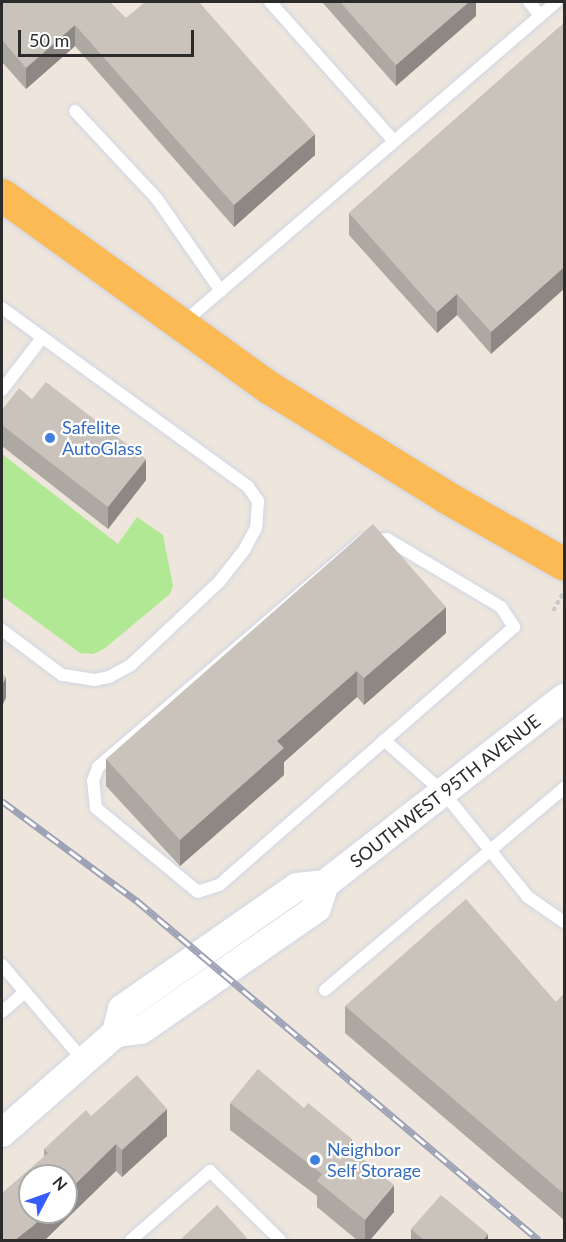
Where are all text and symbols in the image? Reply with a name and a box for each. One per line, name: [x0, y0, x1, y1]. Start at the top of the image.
scale bar: [21, 18, 196, 56]
text: 50 m: [29, 29, 69, 51]
place label: Safelite AutoGlass: [62, 417, 142, 460]
marker: Safelite AutoGlass: [43, 431, 57, 445]
street label: SOUTHWEST 95TH AVENUE: [345, 710, 545, 872]
place label: Neighbor Self Storage: [327, 1139, 421, 1182]
marker: Neighbor Self Storage: [308, 1153, 322, 1167]
north arrow: [18, 1164, 78, 1224]
text: N: [49, 1172, 72, 1194]

